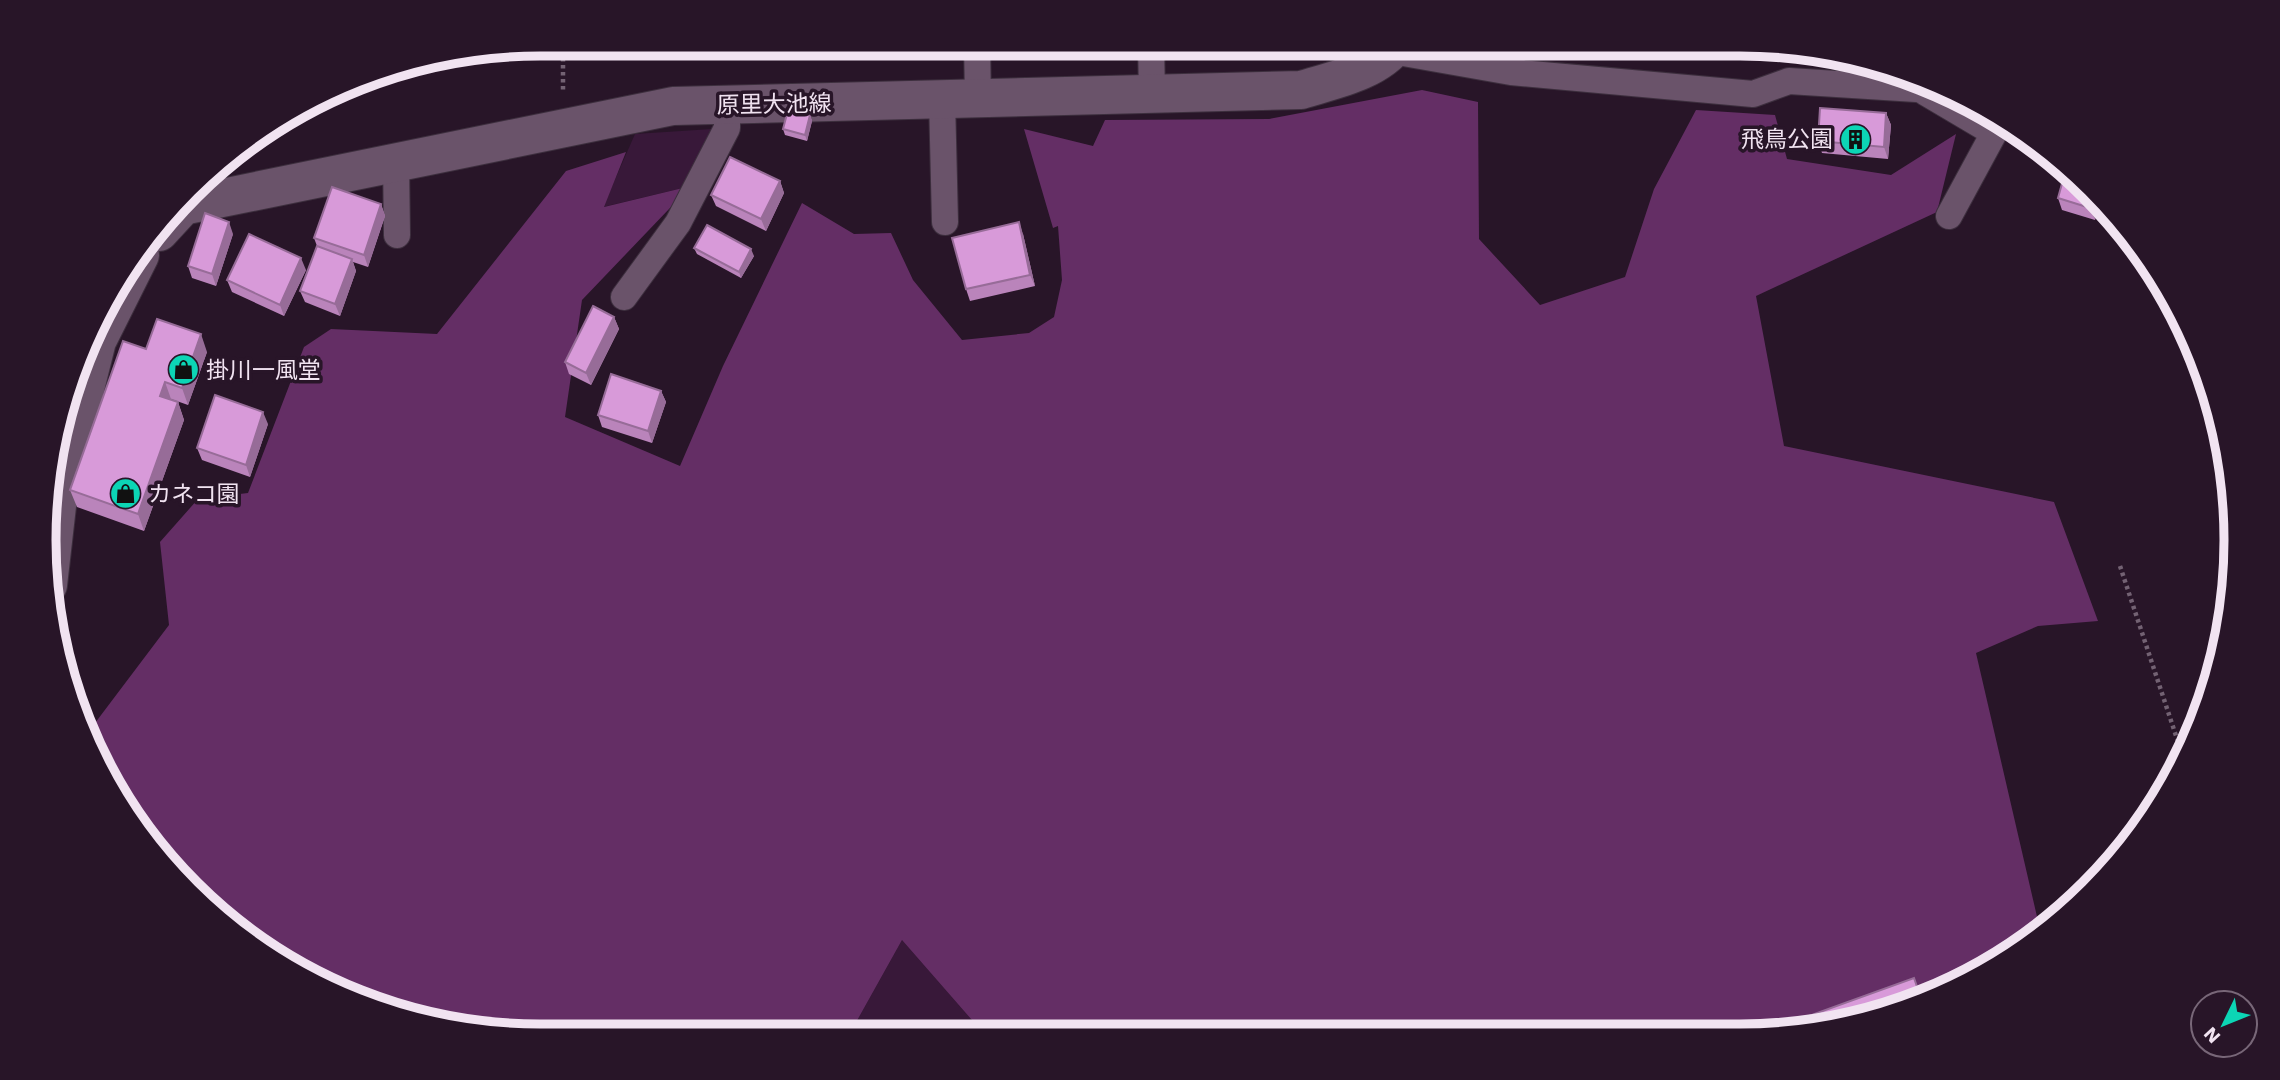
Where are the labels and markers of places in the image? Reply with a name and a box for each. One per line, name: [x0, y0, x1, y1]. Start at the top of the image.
building icon: 飛鳥公園: [1839, 122, 1873, 156]
place label: 飛鳥公園: [1741, 126, 1833, 153]
shop icon: 掛川一風堂: [166, 353, 200, 387]
place label: 掛川一風堂: [206, 357, 321, 384]
shop icon: カネコ園: [108, 477, 142, 511]
place label: カネコ園: [148, 481, 240, 508]

